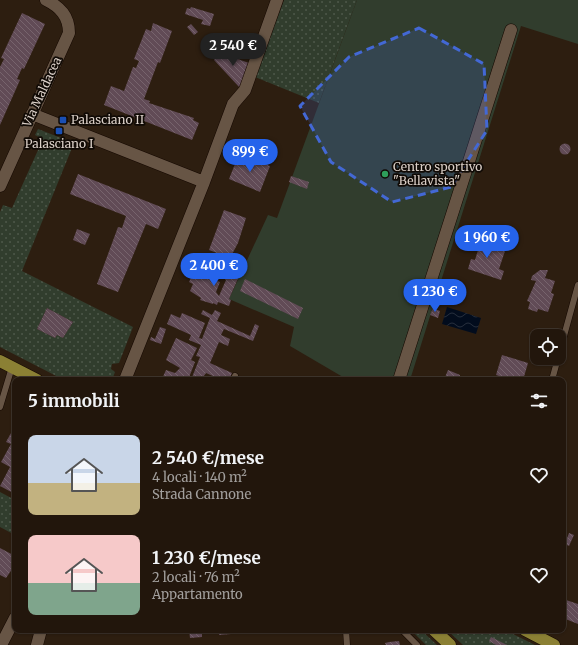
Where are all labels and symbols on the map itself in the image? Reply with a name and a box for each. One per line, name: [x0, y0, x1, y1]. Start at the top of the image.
pin: 2 540 €: [196, 33, 270, 67]
street label: Via Maldacea: [18, 54, 65, 130]
place label: Palasciano II: [71, 112, 144, 127]
marker: Palasciano II: [58, 115, 68, 125]
marker: Palasciano I: [54, 126, 64, 136]
place label: Palasciano I: [25, 136, 93, 151]
pin: 899 €: [222, 139, 278, 173]
place label: Centro sportivo "Bellavista": [393, 159, 482, 188]
marker: Centro sportivo "Bellavista": [380, 169, 390, 179]
pin: 1 960 €: [450, 225, 524, 259]
pin: 2 400 €: [177, 253, 251, 287]
pin: 1 230 €: [398, 279, 472, 313]

